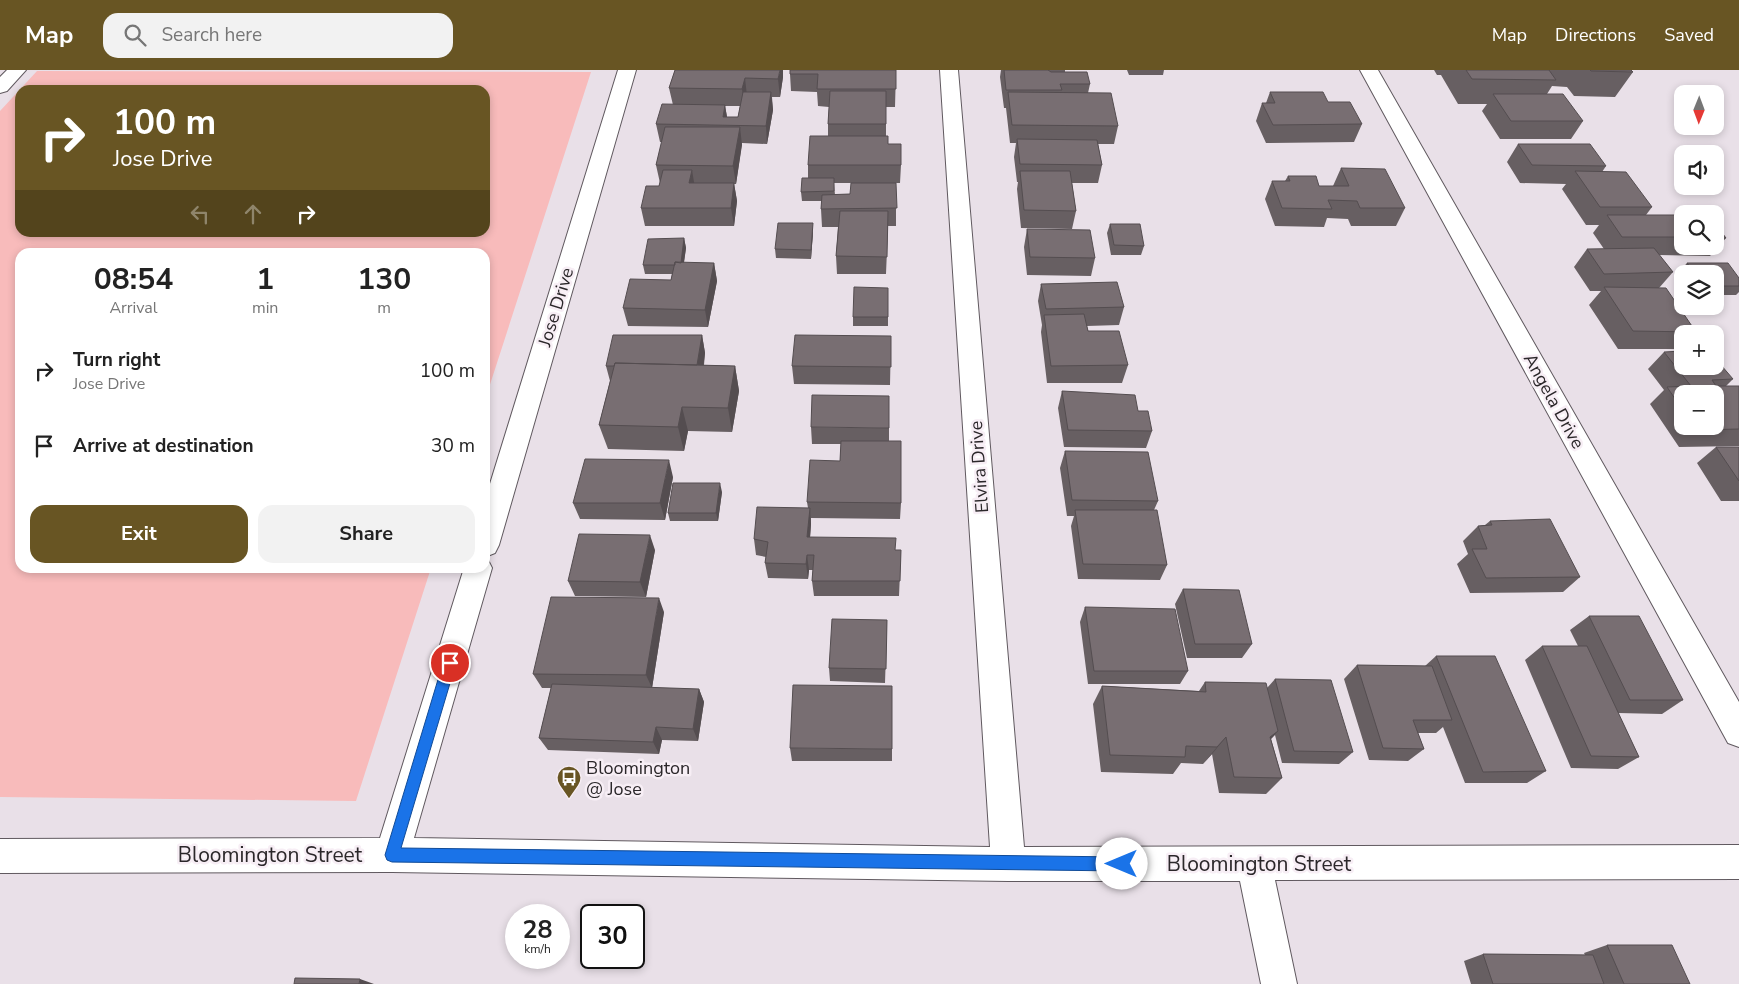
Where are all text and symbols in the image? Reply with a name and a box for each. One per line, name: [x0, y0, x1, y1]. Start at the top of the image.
search box: [103, 13, 453, 58]
text: Map: [25, 19, 73, 51]
icon: search: [121, 21, 149, 49]
text: Search here: [161, 22, 262, 48]
text: Map: [1492, 23, 1527, 47]
text: Directions: [1555, 23, 1636, 47]
text: Saved: [1664, 23, 1714, 47]
north arrow: [1674, 85, 1724, 135]
map controls: [1674, 85, 1724, 435]
text: 100 m: [113, 99, 216, 146]
icon: right: [30, 105, 95, 170]
text: Jose Drive: [113, 144, 212, 174]
button: sound: [1674, 145, 1724, 195]
icon: left: [186, 200, 214, 228]
icon: ahead: [239, 200, 267, 228]
icon: right: [292, 200, 320, 228]
button: search: [1674, 205, 1724, 255]
text: 08:54: [94, 259, 173, 300]
text: 1: [256, 259, 274, 300]
text: 130: [357, 259, 411, 300]
street label: Jose Drive: [532, 265, 579, 350]
button: layers: [1674, 265, 1724, 315]
text: Arrival: [109, 297, 158, 319]
text: min: [252, 297, 278, 319]
text: m: [377, 297, 391, 319]
button: +: [1674, 325, 1724, 375]
text: Turn right: [73, 347, 160, 373]
street label: Angela Drive: [1518, 349, 1590, 453]
icon: right: [30, 357, 58, 385]
text: 100 m: [420, 358, 475, 384]
text: Jose Drive: [73, 373, 145, 395]
button: −: [1674, 385, 1724, 435]
street label: Elvira Drive: [964, 420, 994, 514]
icon: arrive: [30, 432, 58, 460]
text: Arrive at destination: [73, 433, 254, 459]
text: 30 m: [431, 433, 475, 459]
button: Exit: [30, 505, 248, 563]
button: Share: [258, 505, 475, 563]
pin: [429, 642, 471, 684]
icon: arrive: [436, 649, 464, 677]
place label: Bloomington @ Jose: [586, 756, 690, 801]
bus stop icon: Bloomington @ Jose: [556, 765, 582, 799]
position arrow: [1095, 837, 1147, 889]
street label: Bloomington Street: [178, 841, 363, 869]
street label: Bloomington Street: [1167, 850, 1352, 878]
speed limit sign: 30: [580, 904, 645, 969]
text: 28: [522, 913, 553, 947]
text: km/h: [524, 941, 551, 957]

